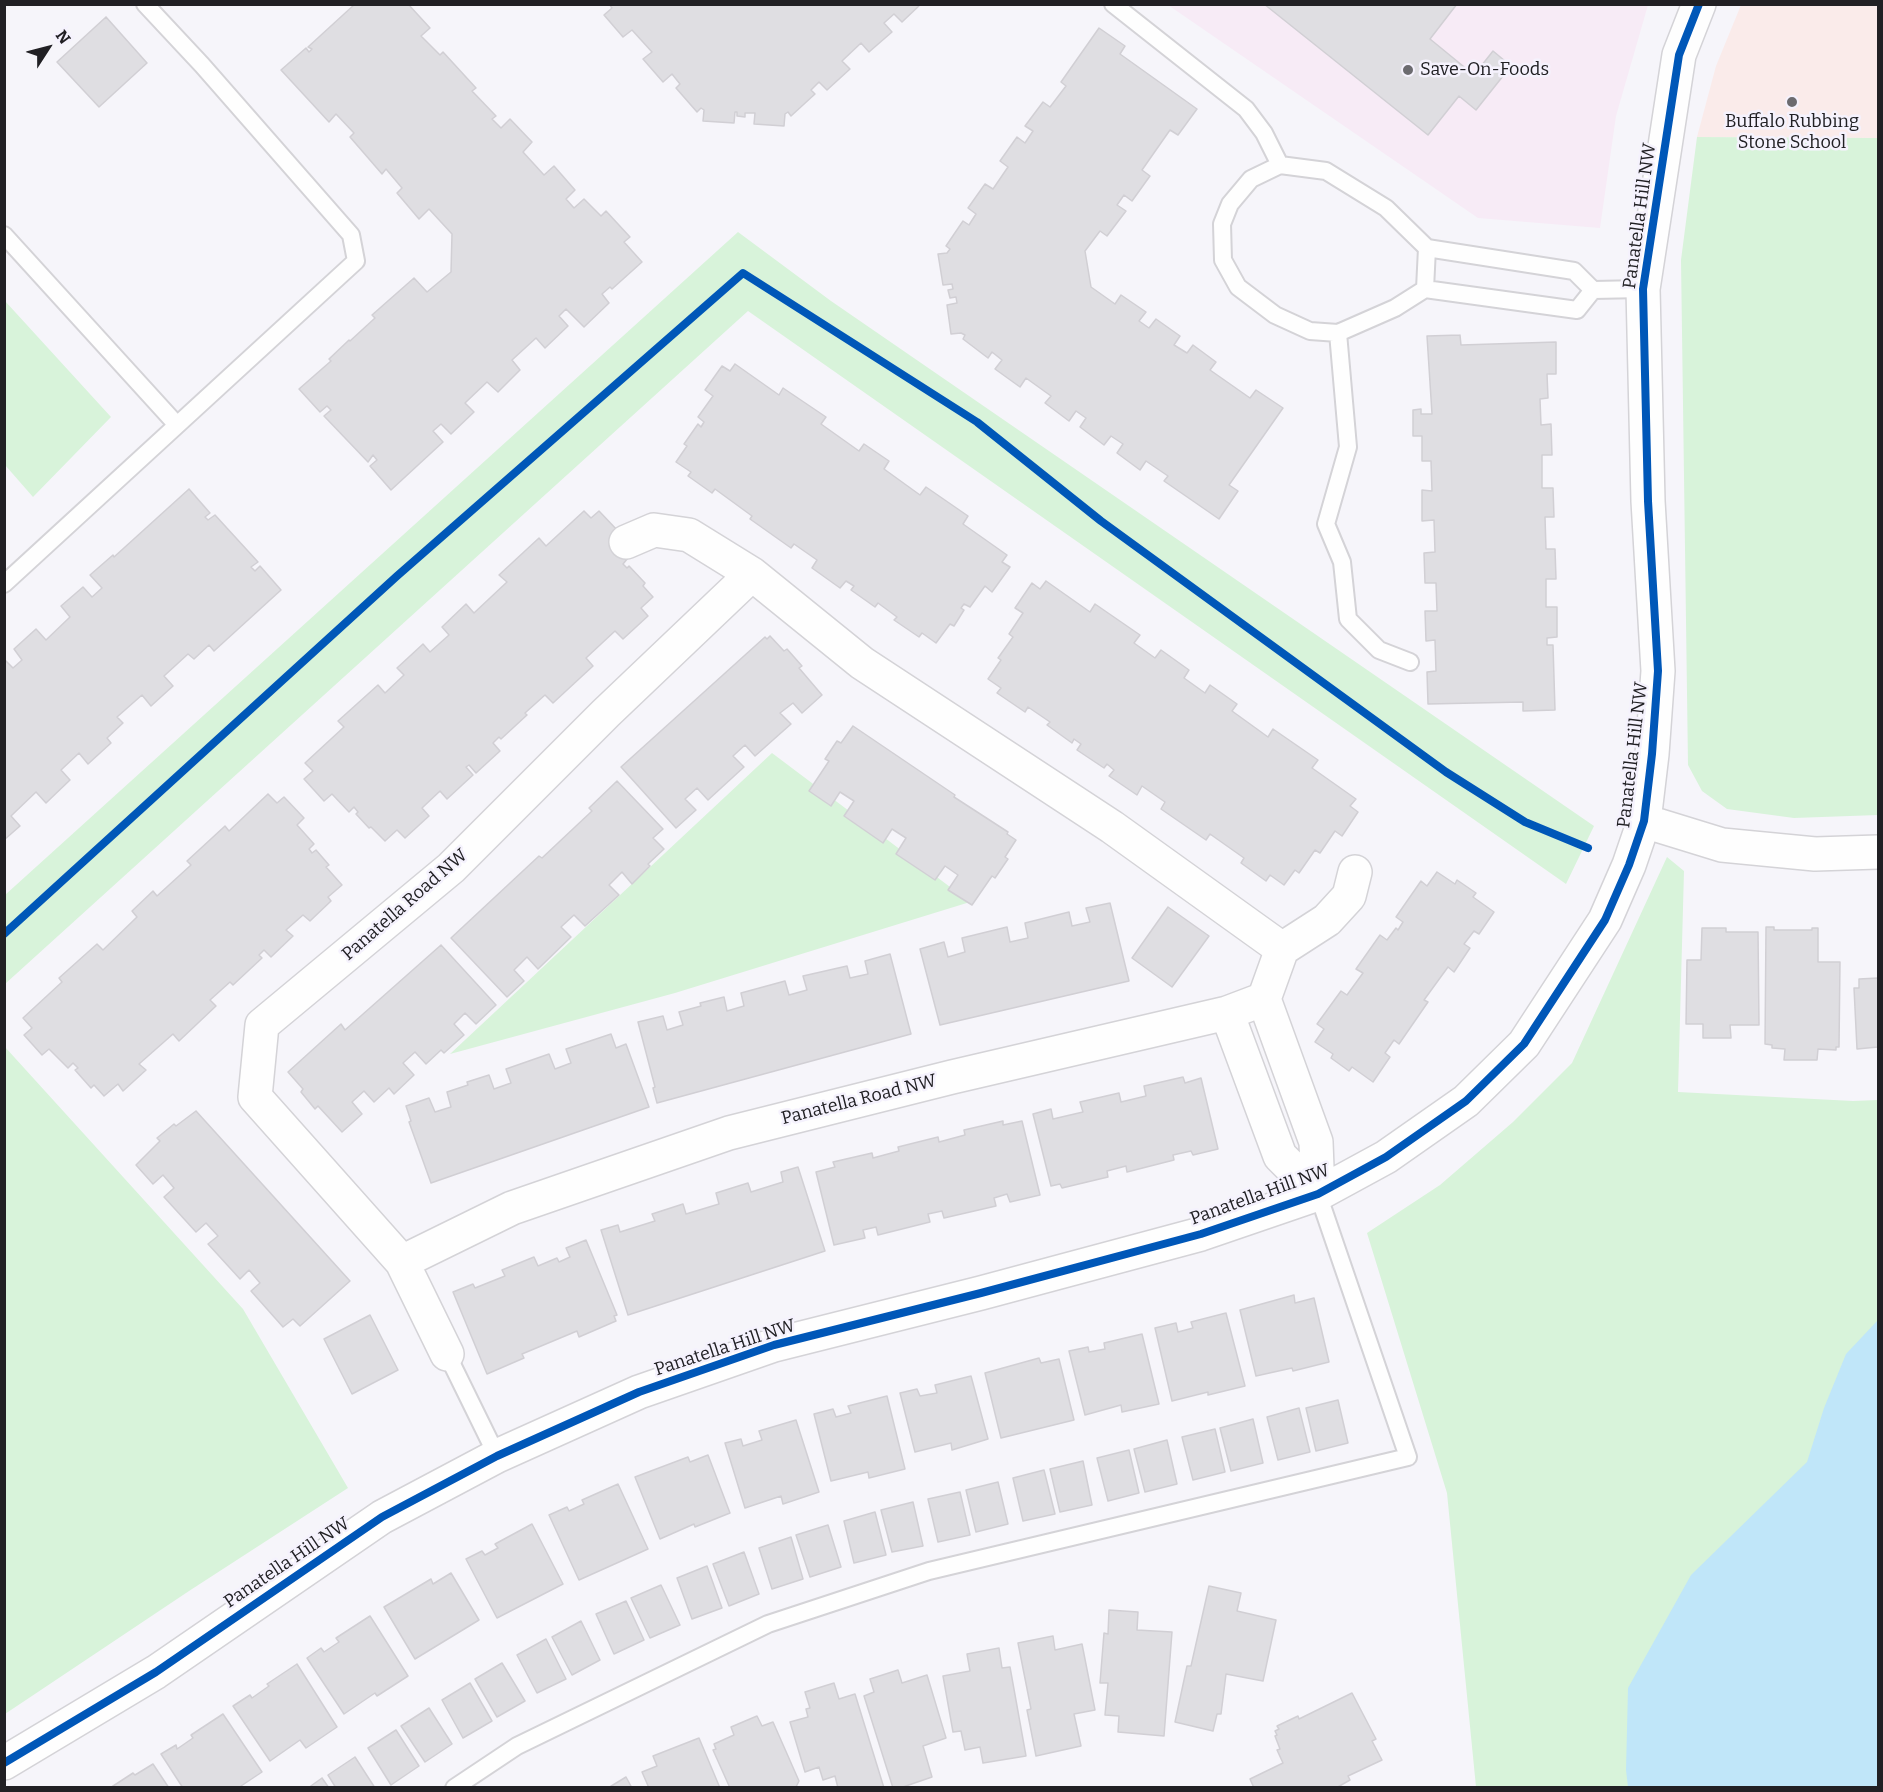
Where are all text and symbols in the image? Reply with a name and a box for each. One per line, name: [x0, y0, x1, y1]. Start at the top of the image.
north arrow: [18, 18, 78, 78]
text: N: [52, 27, 74, 48]
place label: Save-On-Foods: [1420, 59, 1549, 81]
marker: Save-On-Foods: [1401, 63, 1415, 77]
marker: Buffalo Rubbing Stone School: [1785, 95, 1799, 109]
place label: Buffalo Rubbing Stone School: [1725, 111, 1859, 154]
street label: Panatella Hill NW: [1619, 142, 1661, 290]
street label: Panatella Hill NW: [1613, 681, 1653, 829]
street label: Panatella Road NW: [338, 845, 472, 965]
street label: Panatella Road NW: [779, 1070, 939, 1130]
street label: Panatella Hill NW: [1187, 1160, 1333, 1230]
street label: Panatella Hill NW: [652, 1315, 798, 1381]
street label: Panatella Hill NW: [220, 1513, 354, 1613]

